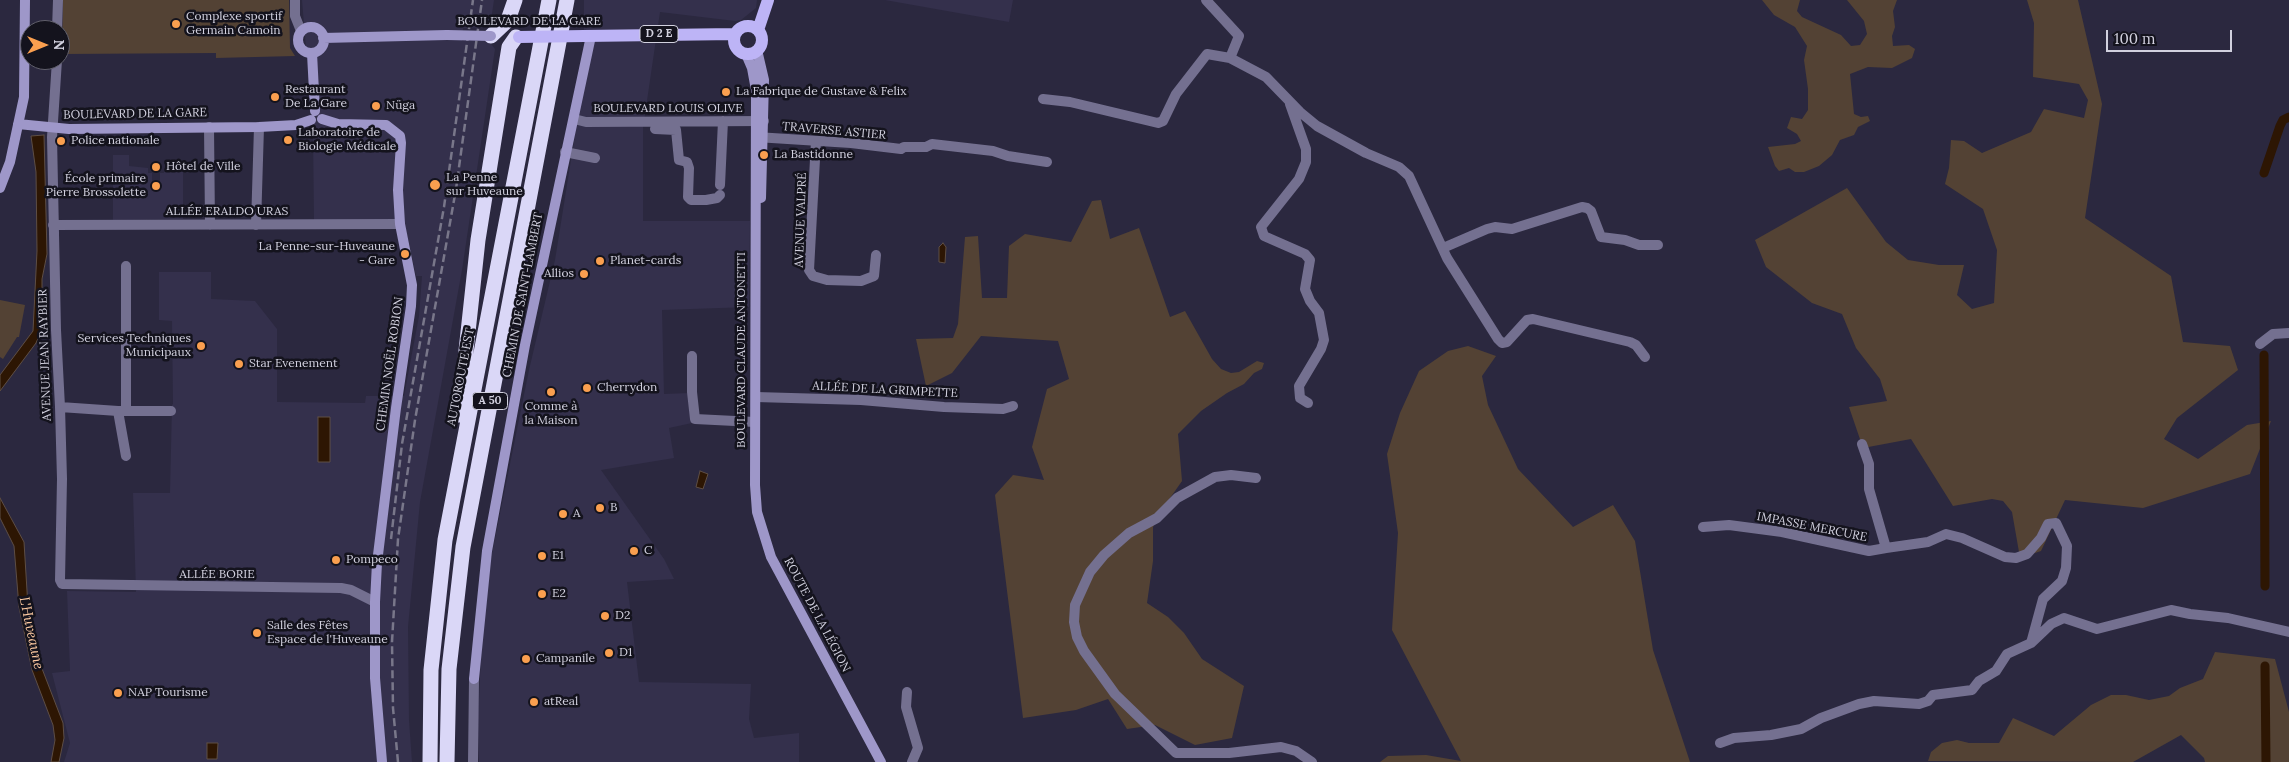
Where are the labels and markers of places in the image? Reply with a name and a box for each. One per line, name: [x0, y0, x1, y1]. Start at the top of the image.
place label: Complexe sportif Germain Camoin: [186, 10, 282, 38]
marker: Complexe sportif Germain Camoin: [170, 18, 182, 30]
place label: Restaurant De La Gare: [285, 83, 347, 111]
place label: La Fabrique de Gustave & Felix: [736, 85, 907, 99]
marker: La Fabrique de Gustave & Felix: [720, 86, 732, 98]
marker: Restaurant De La Gare: [269, 91, 281, 103]
place label: Nüga: [386, 99, 415, 113]
marker: Nüga: [370, 100, 382, 112]
place label: Laboratoire de Biologie Médicale: [298, 126, 396, 154]
place label: Police nationale: [71, 134, 159, 148]
marker: Laboratoire de Biologie Médicale: [282, 134, 294, 146]
marker: Police nationale: [55, 135, 67, 147]
place label: La Bastidonne: [774, 148, 853, 162]
marker: La Bastidonne: [758, 149, 770, 161]
place label: Hôtel de Ville: [166, 160, 241, 174]
marker: Hôtel de Ville: [150, 161, 162, 173]
place label: La Penne sur Huveaune: [446, 171, 523, 199]
place label: École primaire Pierre Brossolette: [46, 172, 146, 200]
marker: La Penne sur Huveaune: [428, 178, 442, 192]
marker: École primaire Pierre Brossolette: [150, 180, 162, 192]
place label: La Penne-sur-Huveaune - Gare: [259, 240, 395, 268]
marker: La Penne-sur-Huveaune - Gare: [399, 248, 411, 260]
place label: Planet-cards: [610, 254, 681, 268]
marker: Planet-cards: [594, 255, 606, 267]
place label: Allios: [544, 267, 574, 281]
marker: Allios: [578, 268, 590, 280]
place label: Services Techniques Municipaux: [78, 332, 191, 360]
marker: Services Techniques Municipaux: [195, 340, 207, 352]
place label: Star Evenement: [249, 357, 338, 371]
marker: Star Evenement: [233, 358, 245, 370]
place label: Cherrydon: [597, 381, 657, 395]
marker: Cherrydon: [581, 382, 593, 394]
marker: Comme à la Maison: [545, 386, 557, 398]
place label: Comme à la Maison: [524, 400, 578, 428]
place label: B: [610, 501, 617, 515]
marker: B: [594, 502, 606, 514]
place label: A: [573, 507, 581, 521]
marker: A: [557, 508, 569, 520]
place label: C: [644, 544, 652, 558]
marker: C: [628, 545, 640, 557]
place label: E1: [552, 549, 564, 563]
marker: E1: [536, 550, 548, 562]
place label: Pompeco: [346, 553, 398, 567]
marker: Pompeco: [330, 554, 342, 566]
place label: E2: [552, 587, 566, 601]
marker: E2: [536, 588, 548, 600]
place label: D2: [615, 609, 630, 623]
marker: D2: [599, 610, 611, 622]
place label: Salle des Fêtes Espace de l'Huveaune: [267, 619, 388, 647]
marker: Salle des Fêtes Espace de l'Huveaune: [251, 627, 263, 639]
place label: D1: [619, 646, 632, 660]
marker: D1: [603, 647, 615, 659]
place label: Campanile: [536, 652, 595, 666]
marker: Campanile: [520, 653, 532, 665]
place label: NAP Tourisme: [128, 686, 208, 700]
marker: NAP Tourisme: [112, 687, 124, 699]
place label: atReal: [544, 695, 578, 709]
marker: atReal: [528, 696, 540, 708]

